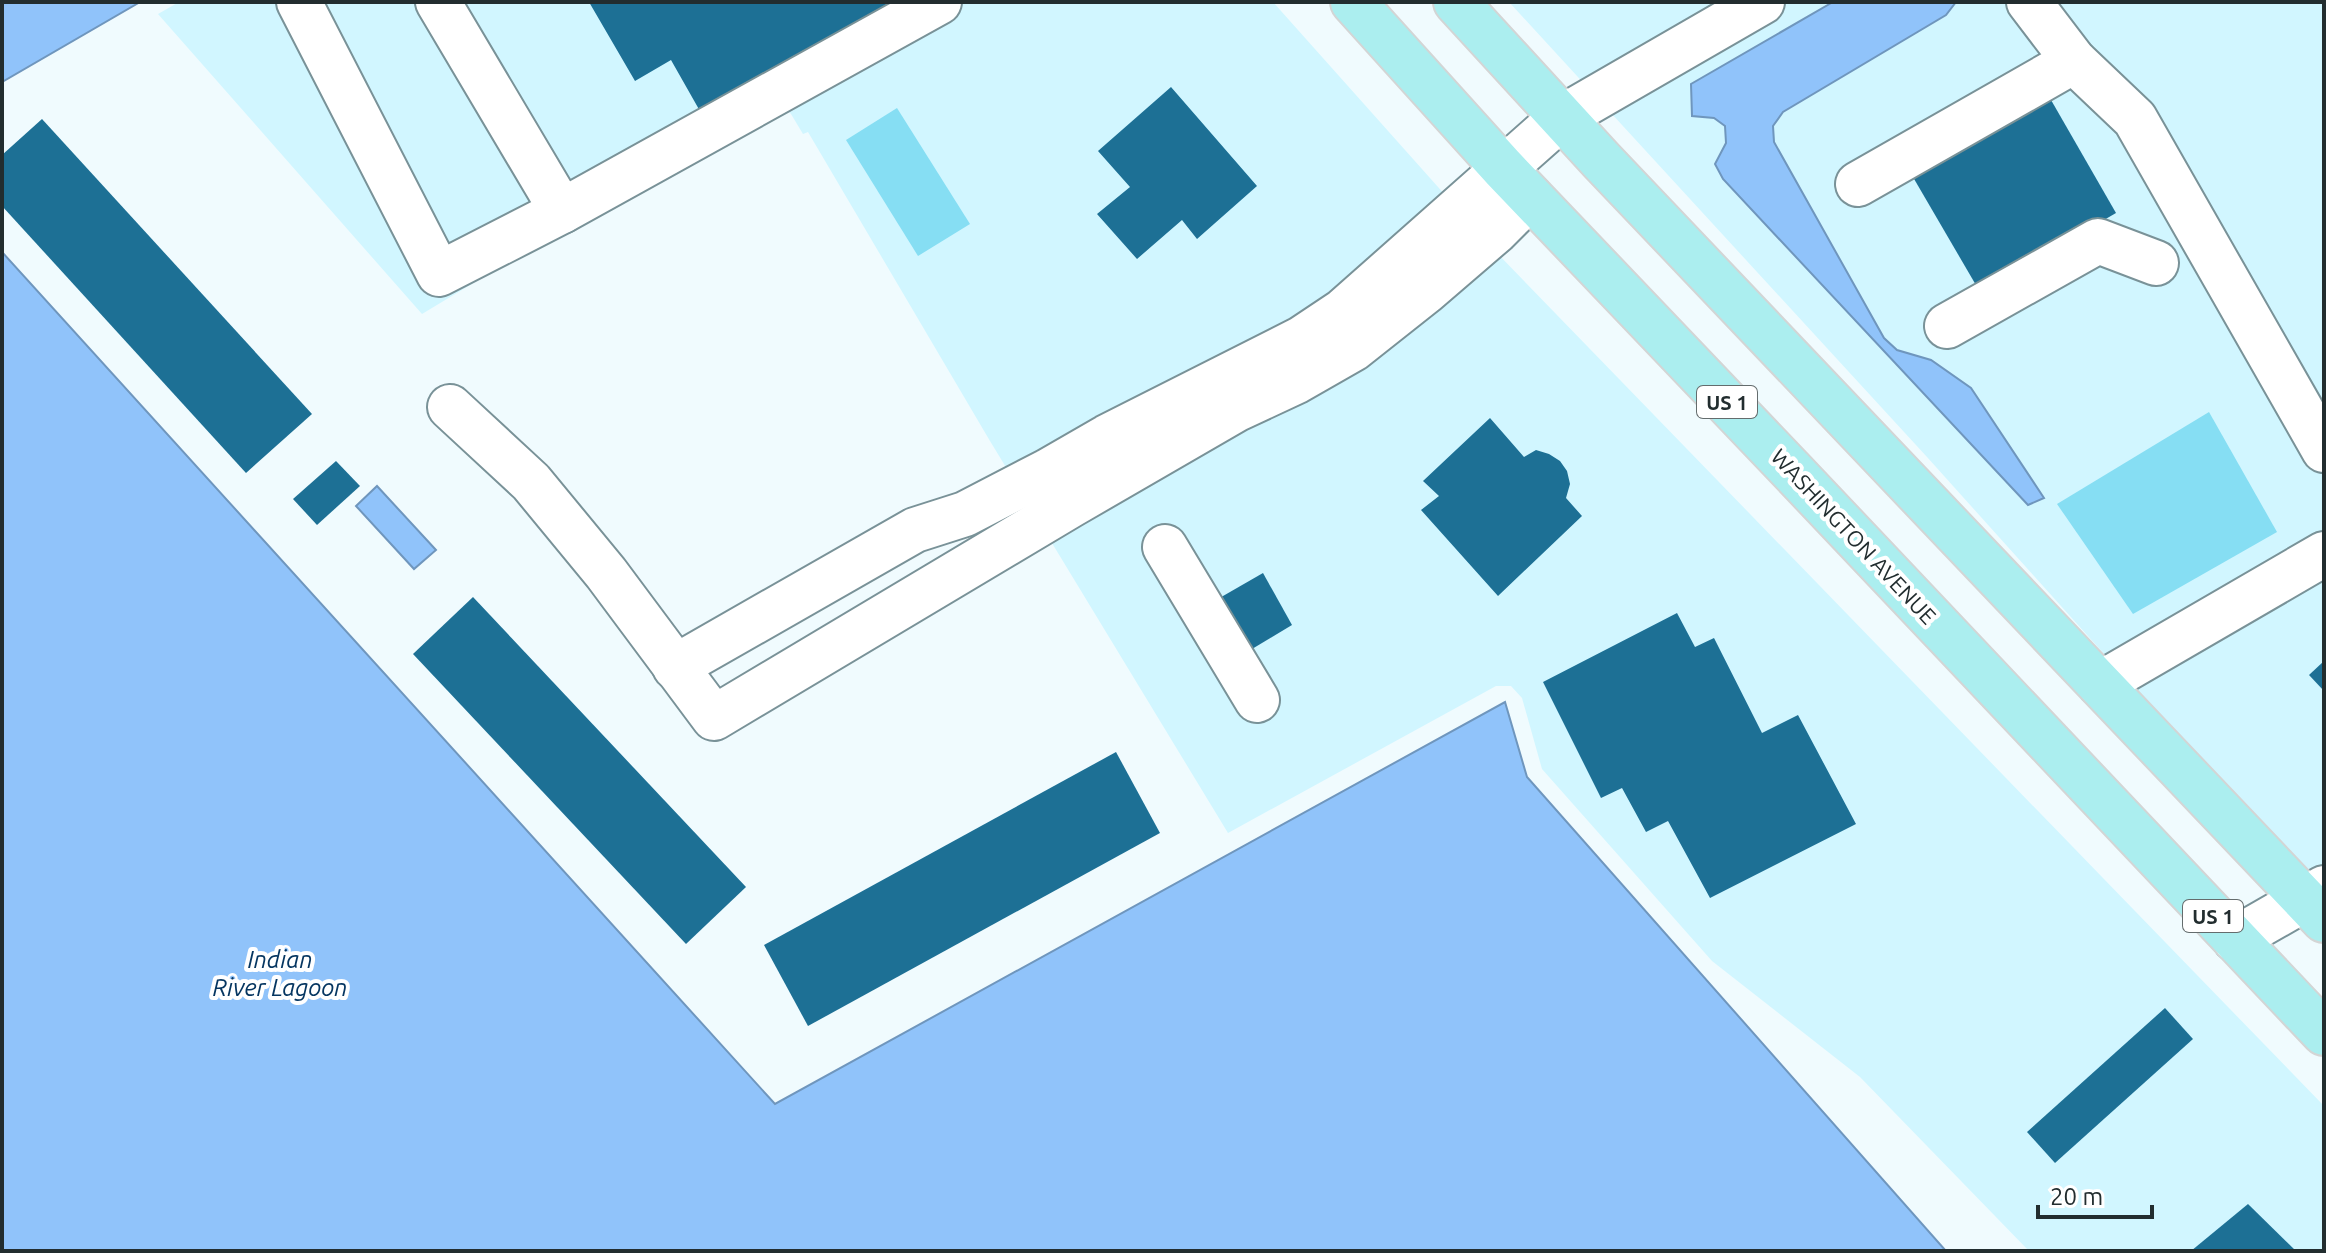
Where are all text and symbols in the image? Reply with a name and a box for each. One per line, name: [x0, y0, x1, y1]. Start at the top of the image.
road number: US 1: [1697, 386, 1757, 418]
street label: WASHINGTON AVENUE: [1767, 443, 1941, 629]
road number: US 1: [2183, 900, 2243, 932]
water label: Indian River Lagoon: [212, 946, 348, 1001]
scale bar: [2038, 1169, 2152, 1219]
text: 20 m: [2050, 1183, 2103, 1210]

